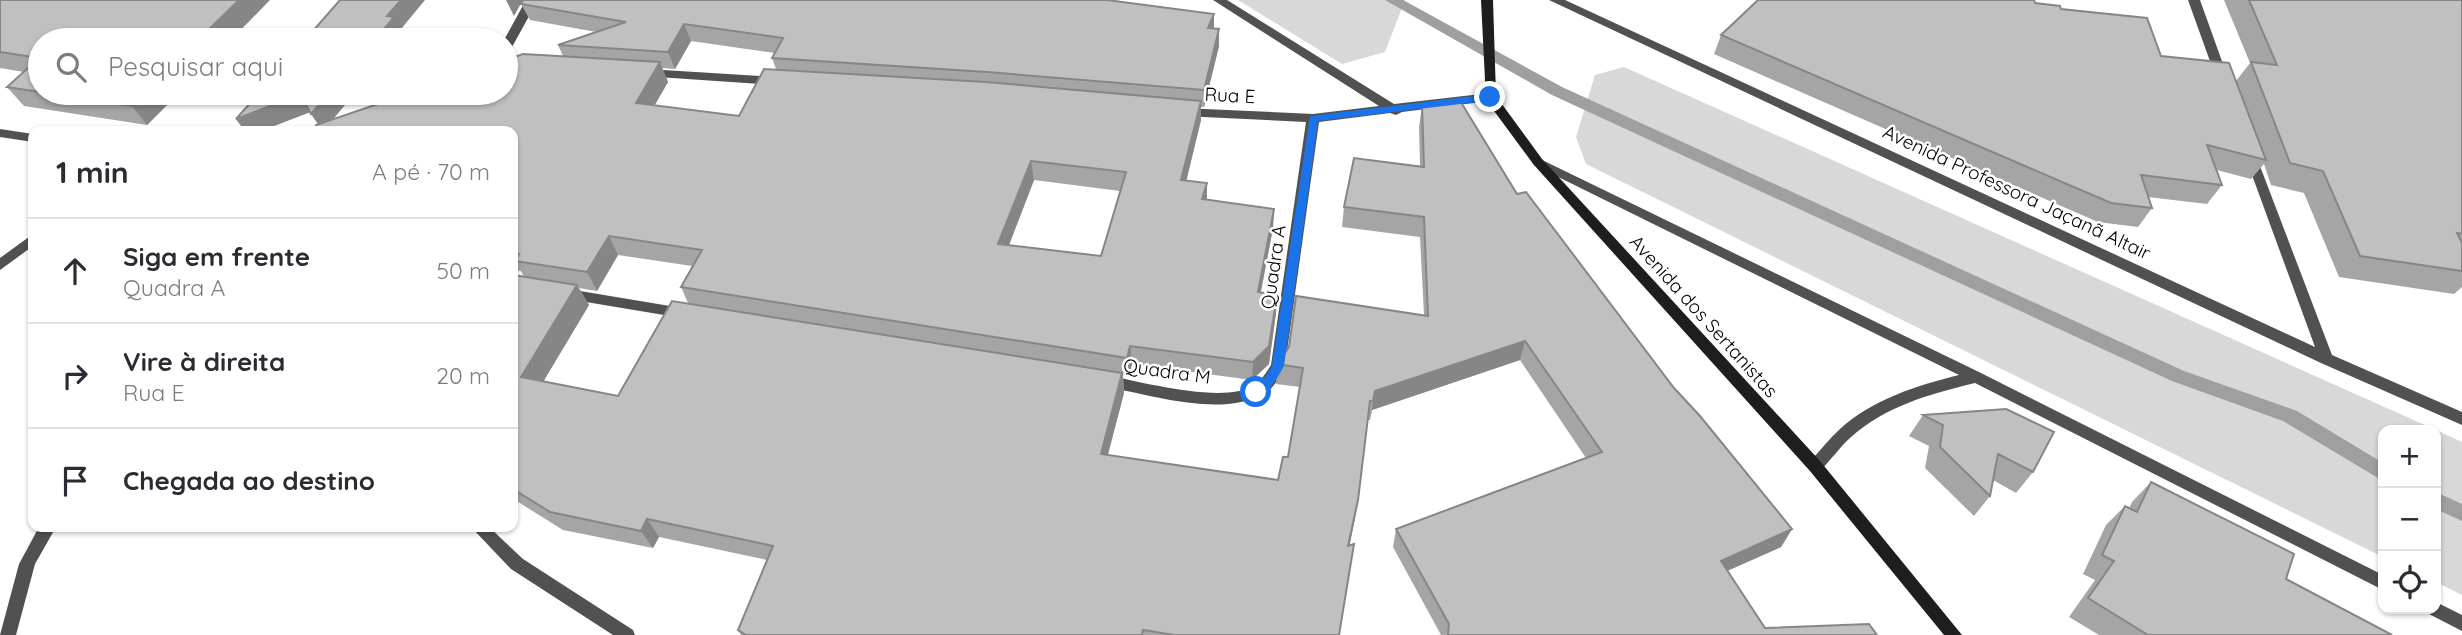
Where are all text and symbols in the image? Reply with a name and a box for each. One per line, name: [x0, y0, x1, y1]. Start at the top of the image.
search box: [28, 28, 518, 105]
icon: search: [52, 48, 90, 86]
text: Pesquisar aqui: [108, 50, 283, 83]
route end: [1474, 81, 1505, 112]
street label: Rua E: [1204, 82, 1256, 108]
street label: Avenida Professora Jaçanã Altair: [1879, 119, 2155, 265]
text: 1 min: [56, 153, 129, 191]
text: A pé · 70 m: [372, 157, 490, 186]
street label: Quadra A: [1255, 223, 1291, 311]
street label: Avenida dos Sertanistas: [1625, 230, 1783, 402]
text: Siga em frente: [123, 240, 310, 273]
icon: ahead: [56, 252, 94, 290]
text: 50 m: [437, 256, 490, 285]
text: Quadra A: [123, 273, 225, 302]
text: Vire à direita: [123, 345, 285, 378]
street label: Quadra M: [1122, 353, 1212, 389]
icon: right: [56, 357, 94, 395]
text: 20 m: [436, 361, 490, 390]
route start: [1240, 376, 1271, 407]
text: Rua E: [123, 378, 185, 407]
map controls: [2378, 425, 2441, 614]
button: +: [2378, 425, 2441, 488]
icon: arrive: [56, 462, 94, 500]
text: Chegada ao destino: [123, 464, 375, 497]
button: −: [2378, 488, 2441, 551]
button: locate: [2378, 551, 2441, 614]

